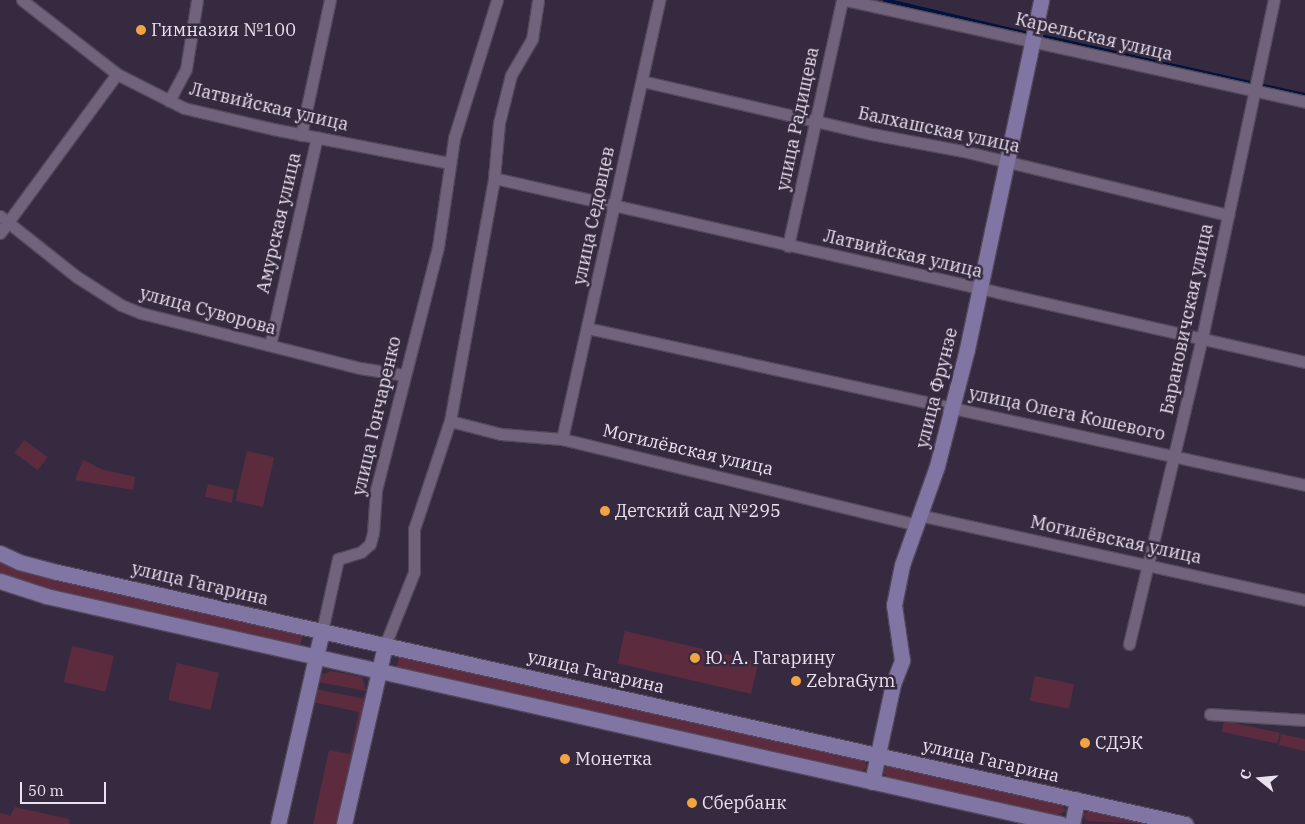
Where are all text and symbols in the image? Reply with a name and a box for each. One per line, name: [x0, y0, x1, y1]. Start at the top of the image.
street label: Карельская улица: [1013, 8, 1175, 66]
place label: Гимназия №100: [151, 19, 296, 41]
marker: Гимназия №100: [135, 24, 147, 36]
street label: улица Радищева: [772, 45, 824, 193]
street label: Латвийская улица: [187, 78, 351, 136]
street label: Балхашская улица: [856, 102, 1022, 158]
street label: улица Седовцев: [569, 145, 619, 287]
street label: Амурская улица: [252, 150, 306, 296]
street label: Барановичская улица: [1156, 222, 1218, 416]
street label: Латвийская улица: [821, 225, 985, 283]
street label: улица Суворова: [137, 282, 279, 340]
street label: улица Фрунзе: [912, 325, 962, 451]
street label: улица Гончаренко: [348, 334, 406, 498]
street label: улица Олега Кошевого: [967, 383, 1167, 445]
street label: Могилёвская улица: [600, 420, 776, 480]
place label: Детский сад №295: [615, 500, 781, 522]
marker: Детский сад №295: [599, 505, 611, 517]
street label: Могилёвская улица: [1028, 511, 1204, 569]
street label: улица Гагарина: [129, 558, 271, 610]
street label: улица Гагарина: [525, 646, 667, 698]
place label: Ю. А. Гагарину: [705, 647, 835, 669]
marker: Ю. А. Гагарину: [689, 652, 701, 664]
place label: ZebraGym: [806, 670, 895, 692]
marker: ZebraGym: [790, 675, 802, 687]
place label: СДЭК: [1095, 732, 1143, 754]
street label: улица Гагарина: [920, 735, 1062, 787]
marker: СДЭК: [1079, 737, 1091, 749]
place label: Монетка: [575, 748, 652, 770]
marker: Монетка: [559, 753, 571, 765]
north arrow: [1235, 754, 1285, 804]
text: С: [1236, 768, 1256, 782]
scale bar: [22, 772, 109, 804]
text: 50 m: [28, 781, 64, 800]
place label: Сбербанк: [702, 792, 787, 814]
marker: Сбербанк: [686, 797, 698, 809]

